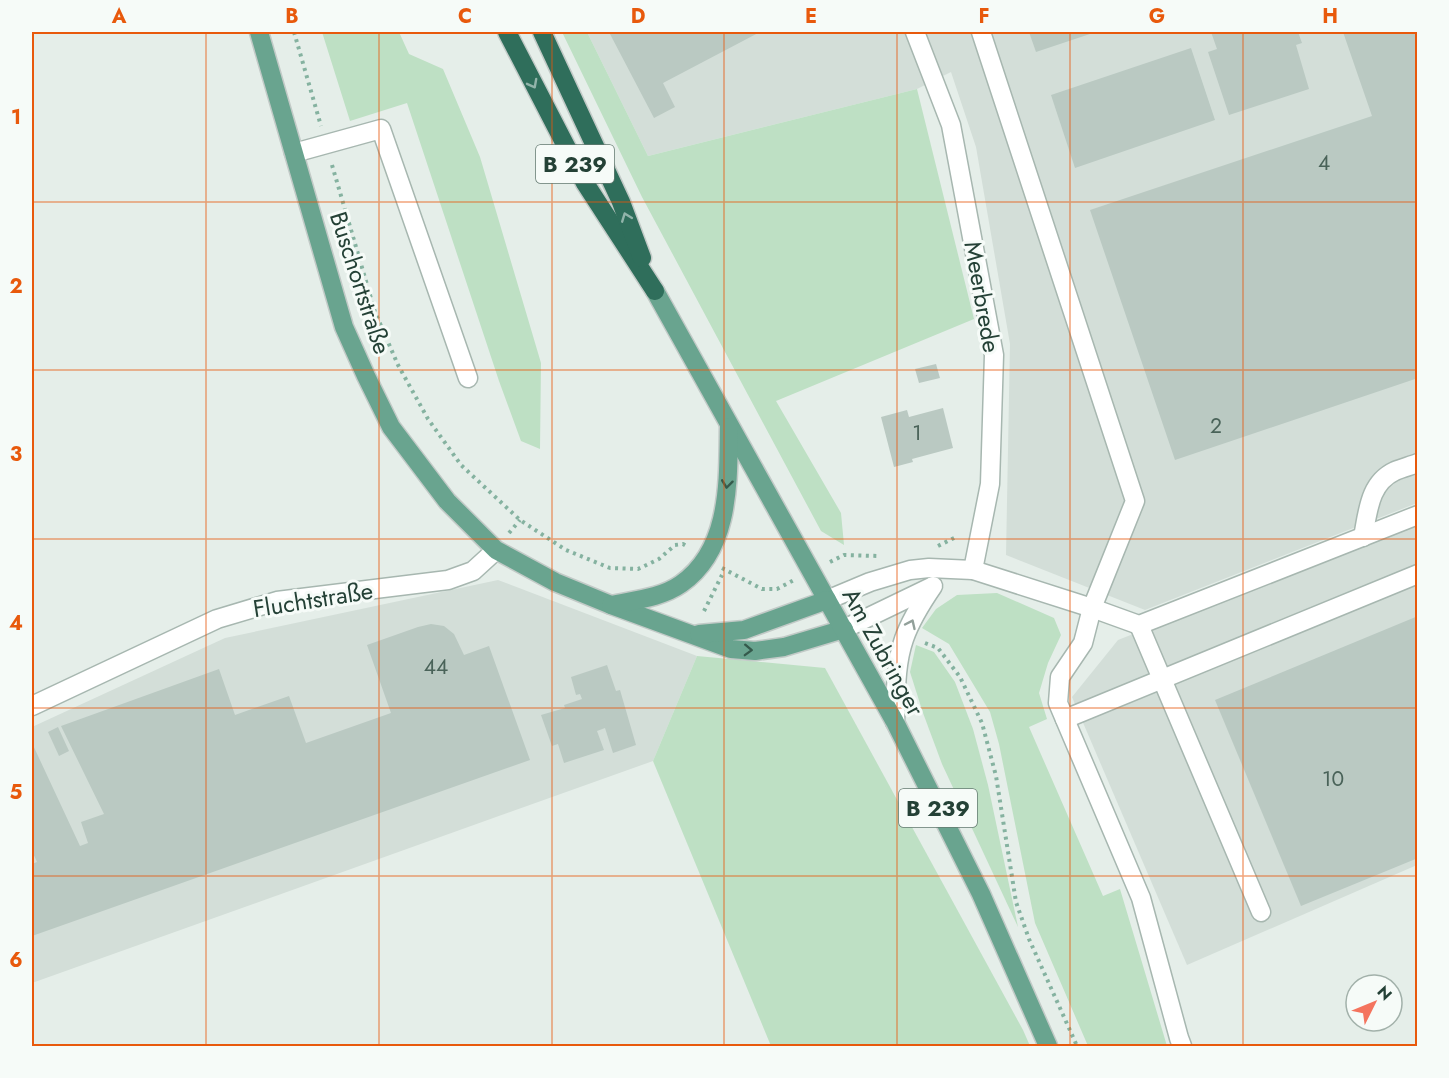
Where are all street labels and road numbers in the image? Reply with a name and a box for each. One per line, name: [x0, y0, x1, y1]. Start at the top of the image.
road number: B 239: [536, 145, 614, 183]
street label: Buschortstraße: [321, 207, 400, 359]
street label: Meerbrede: [956, 239, 1009, 355]
street label: Fluchtstraße: [250, 573, 375, 626]
street label: Am Zubringer: [834, 581, 933, 723]
road number: B 239: [899, 789, 977, 827]

